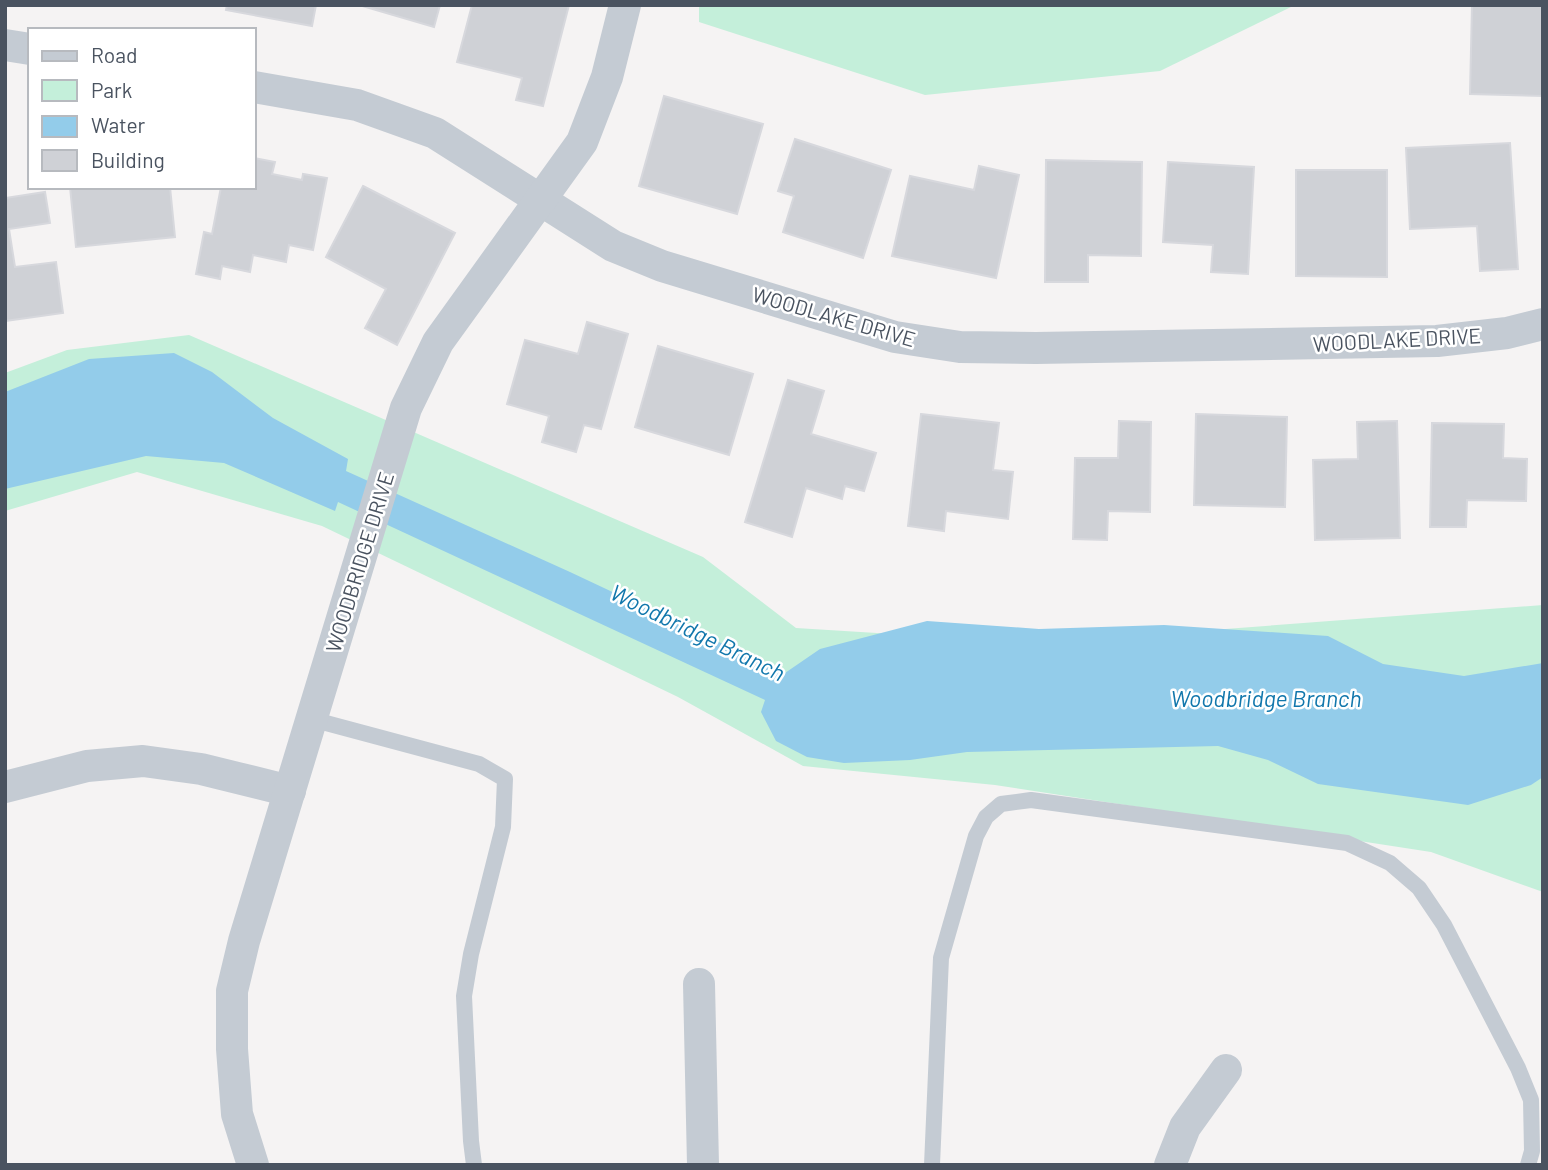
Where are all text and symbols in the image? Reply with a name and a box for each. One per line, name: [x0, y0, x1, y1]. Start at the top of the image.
legend: [28, 28, 256, 189]
text: Road: [91, 42, 137, 67]
text: Park: [91, 77, 132, 102]
text: Water: [91, 112, 146, 137]
text: Building: [91, 147, 165, 172]
street label: WOODLAKE DRIVE: [750, 281, 918, 351]
street label: WOODLAKE DRIVE: [1312, 322, 1482, 356]
street label: WOODBRIDGE DRIVE: [320, 469, 398, 655]
water label: Woodbridge Branch: [606, 578, 790, 686]
water label: Woodbridge Branch: [1171, 684, 1361, 712]

